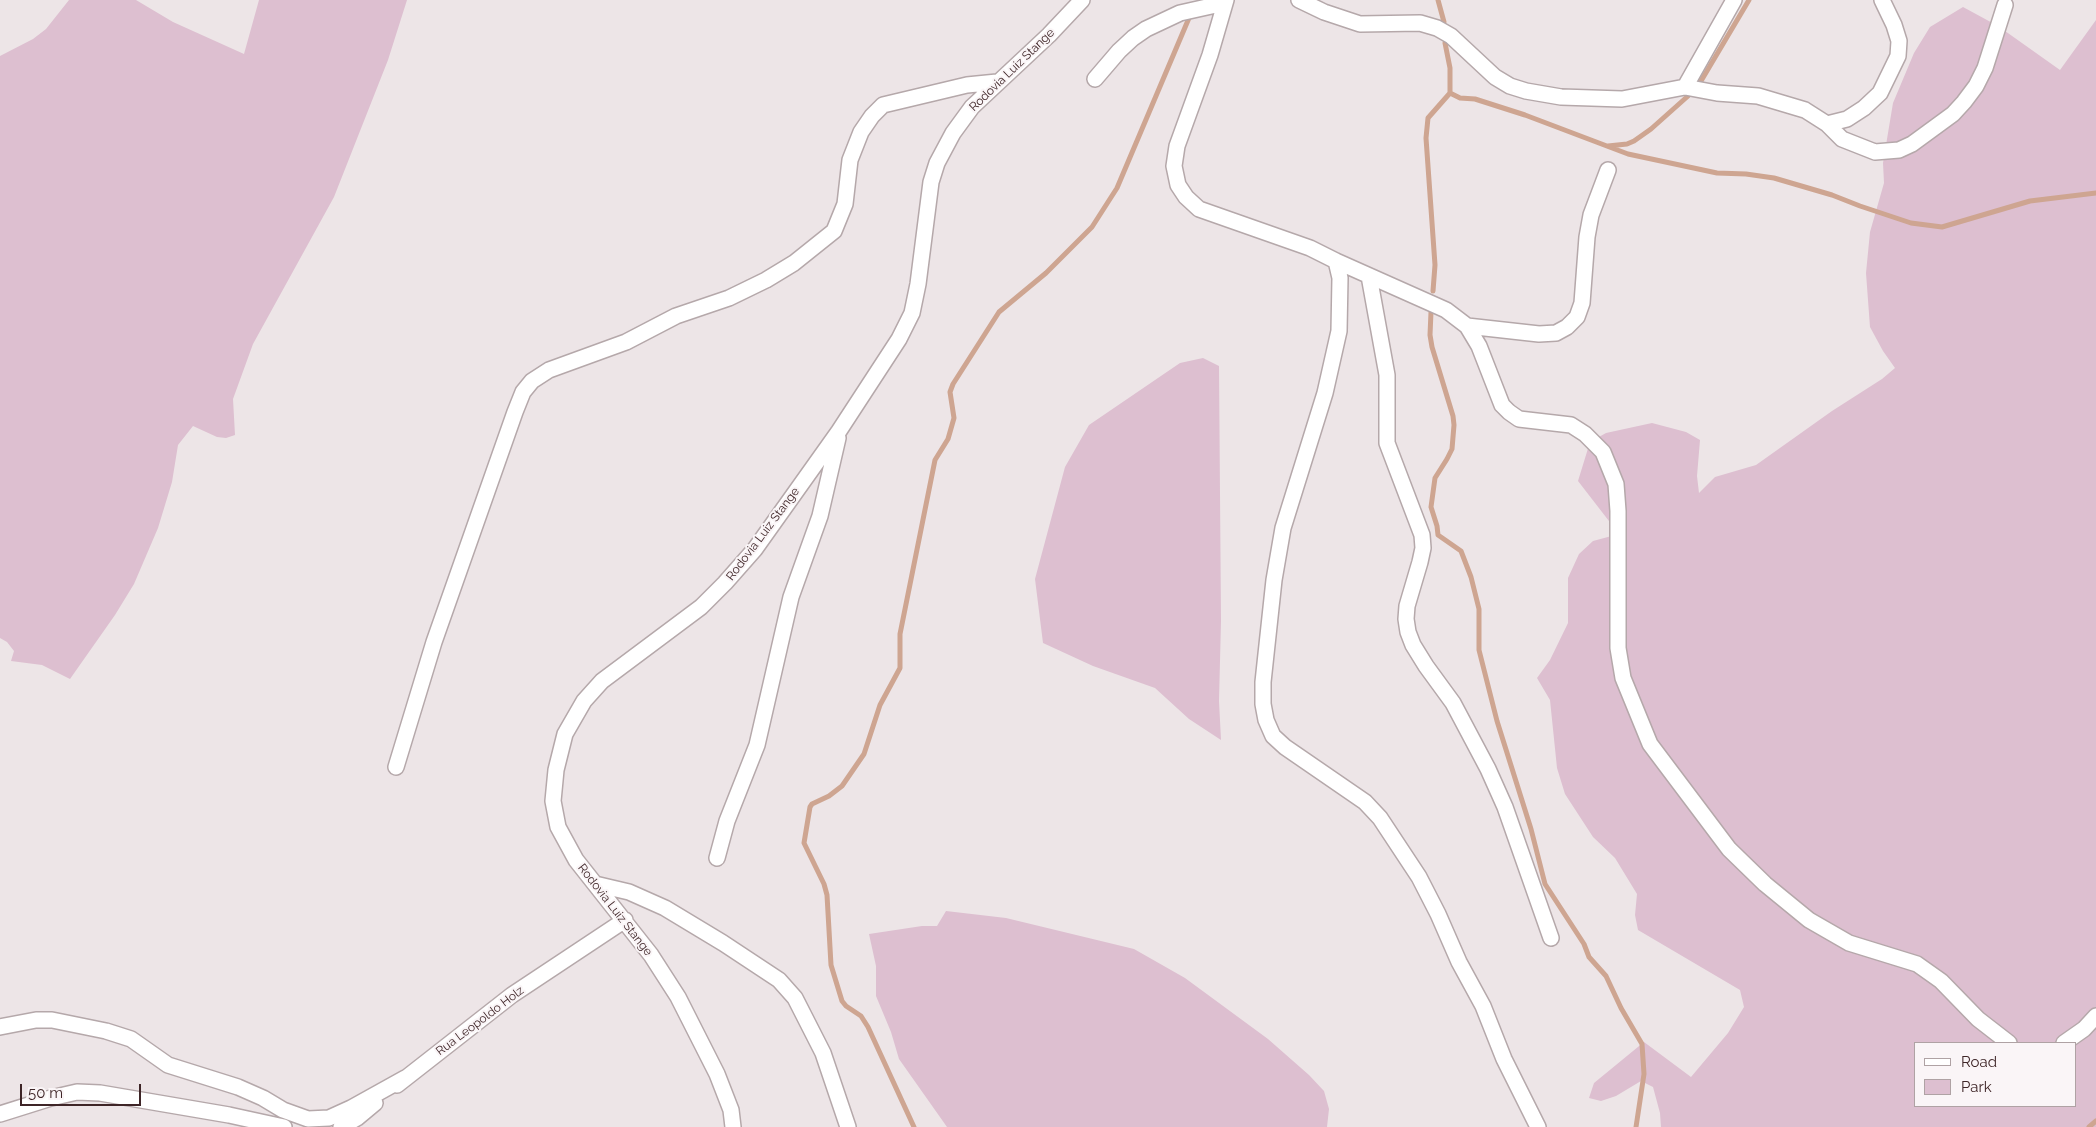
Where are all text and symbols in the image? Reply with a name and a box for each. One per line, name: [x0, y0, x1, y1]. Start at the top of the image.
street label: Rodovia Luiz Stange: [966, 26, 1058, 114]
street label: Rodovia Luiz Stange: [723, 485, 803, 583]
street label: Rodovia Luiz Stange: [575, 861, 655, 959]
street label: Rua Leopoldo Holz: [433, 983, 527, 1059]
legend: [1914, 1042, 2076, 1107]
text: Road: [1961, 1053, 1997, 1071]
scale bar: [22, 1074, 144, 1106]
text: Park: [1961, 1078, 1992, 1096]
text: 50 m: [28, 1084, 63, 1102]

